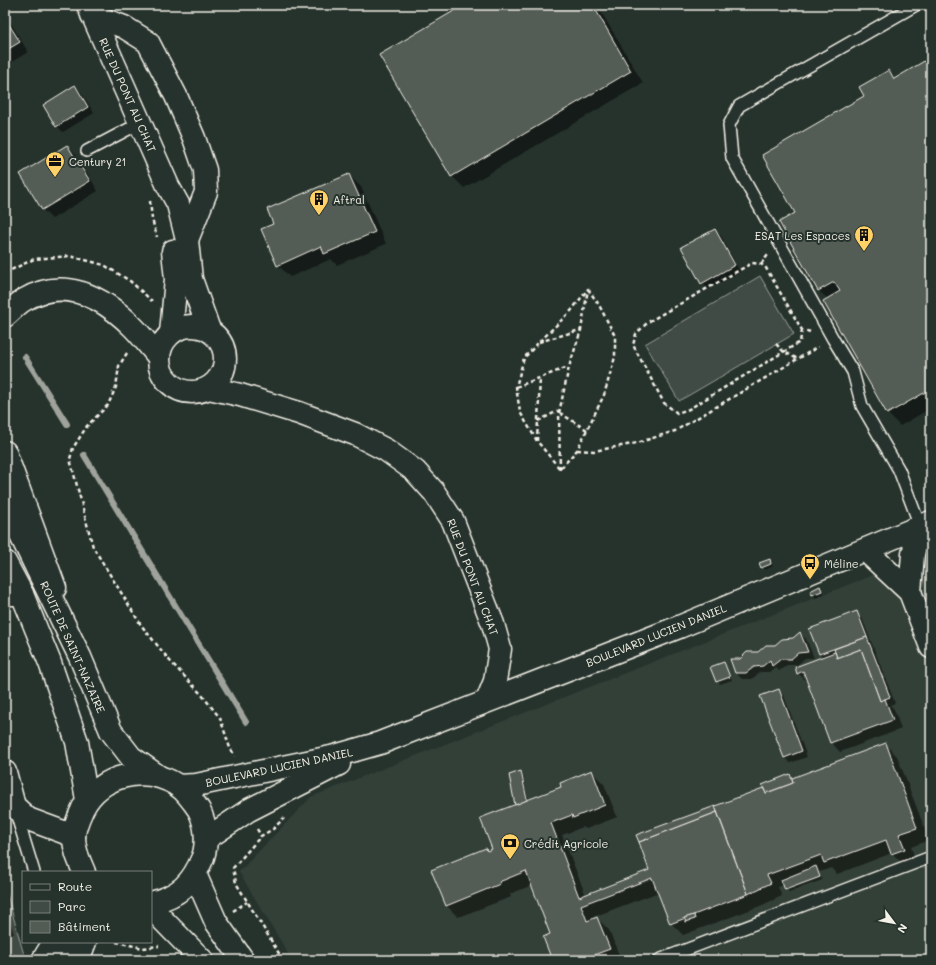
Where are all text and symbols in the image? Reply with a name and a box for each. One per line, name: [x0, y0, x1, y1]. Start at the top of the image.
street label: RUE DU PONT AU CHAT: [96, 35, 160, 155]
office icon: Century 21: [44, 150, 66, 178]
place label: Century 21: [69, 154, 126, 169]
building icon: Aftral: [308, 188, 330, 216]
place label: Aftral: [333, 192, 365, 207]
building icon: ESAT Les Espaces: [853, 224, 875, 252]
place label: ESAT Les Espaces: [755, 228, 850, 243]
street label: RUE DU PONT AU CHAT: [444, 517, 502, 637]
bus stop icon: Méline: [799, 552, 821, 580]
place label: Méline: [824, 556, 859, 571]
street label: ROUTE DE SAINT-NAZAIRE: [37, 579, 109, 715]
street label: BOULEVARD LUCIEN DANIEL: [584, 600, 729, 670]
street label: BOULEVARD LUCIEN DANIEL: [204, 744, 354, 790]
bank icon: Crédit Agricole: [499, 832, 521, 860]
place label: Crédit Agricole: [524, 836, 609, 851]
legend: [22, 871, 152, 943]
text: Route: [58, 878, 92, 894]
text: Parc: [58, 898, 86, 914]
north arrow: [874, 903, 914, 943]
text: Bâtiment: [58, 918, 111, 934]
text: N: [894, 921, 911, 936]

